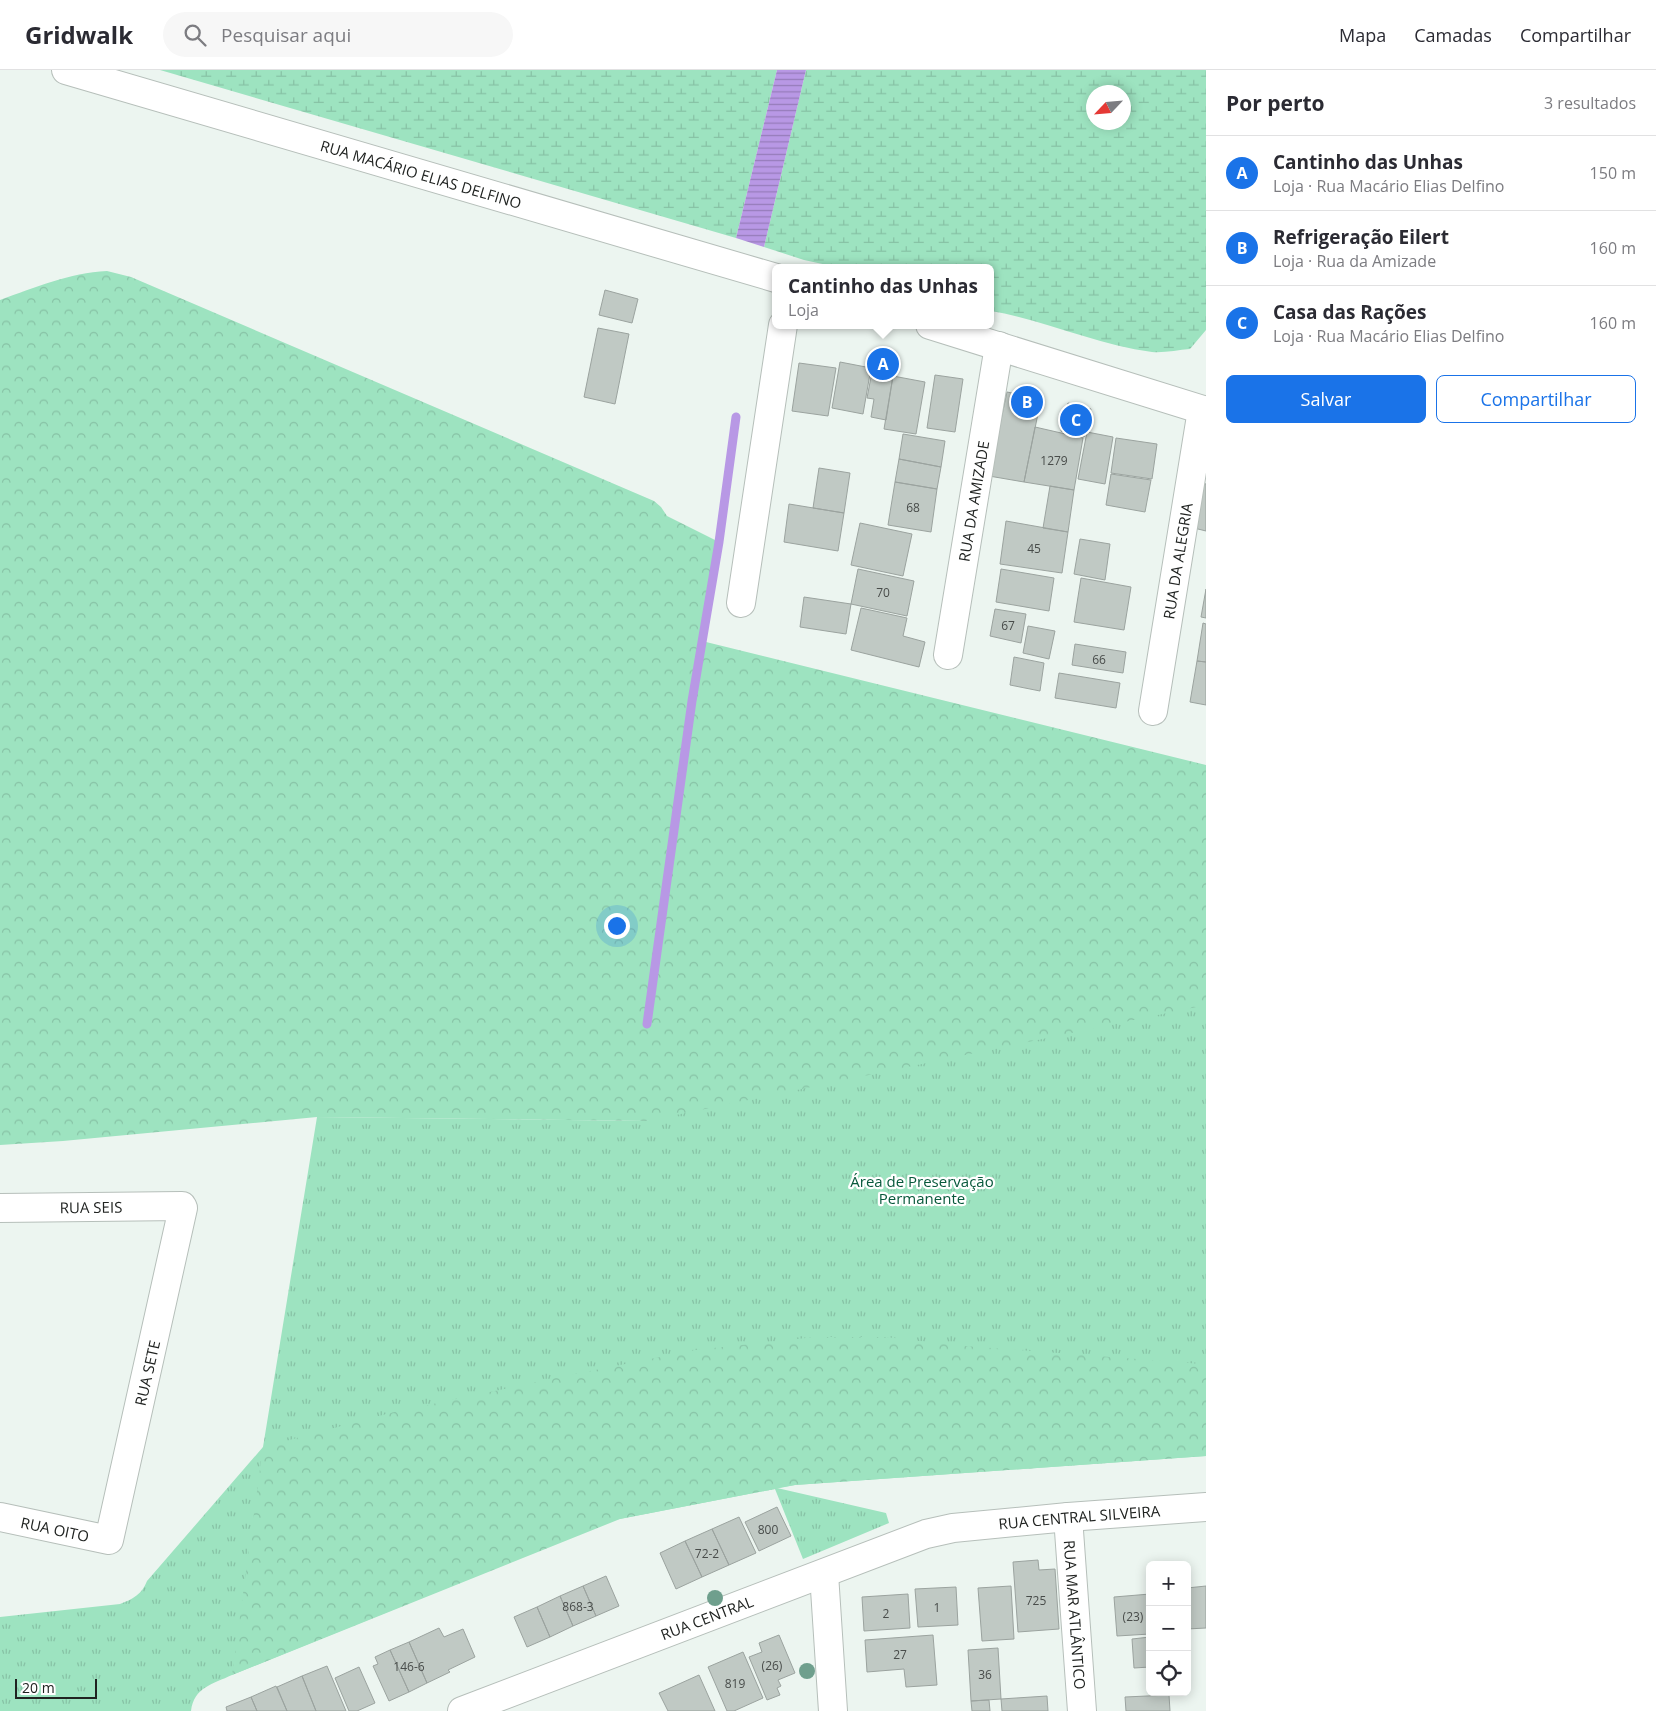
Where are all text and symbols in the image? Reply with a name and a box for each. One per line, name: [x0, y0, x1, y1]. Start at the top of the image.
search box: [163, 12, 513, 57]
text: Gridwalk: [25, 18, 133, 51]
icon: search: [181, 21, 209, 49]
text: Pesquisar aqui: [221, 22, 351, 48]
text: Mapa: [1339, 23, 1386, 47]
text: Camadas: [1414, 23, 1492, 47]
text: Compartilhar: [1520, 23, 1631, 47]
north arrow: [1086, 85, 1131, 130]
text: Por perto: [1226, 89, 1325, 117]
text: 3 resultados: [1544, 92, 1636, 114]
street label: RUA MACÁRIO ELIAS DELFINO: [318, 135, 524, 213]
text: Cantinho das Unhas: [1273, 149, 1463, 175]
text: A: [1236, 162, 1248, 184]
text: 150 m: [1590, 162, 1636, 184]
text: Loja · Rua Macário Elias Delfino: [1273, 175, 1504, 197]
text: Refrigeração Eilert: [1273, 224, 1449, 250]
text: B: [1237, 237, 1247, 259]
text: 160 m: [1590, 237, 1636, 259]
text: Loja · Rua da Amizade: [1273, 250, 1436, 272]
popup: [772, 264, 994, 329]
text: Cantinho das Unhas: [788, 273, 978, 299]
text: Loja: [788, 299, 819, 321]
text: Casa das Rações: [1273, 299, 1427, 325]
text: C: [1237, 312, 1247, 334]
text: 160 m: [1590, 312, 1636, 334]
text: Loja · Rua Macário Elias Delfino: [1273, 325, 1504, 347]
pin: A: [867, 345, 899, 383]
button: Salvar: [1226, 375, 1426, 423]
button: Compartilhar: [1436, 375, 1636, 423]
pin: B: [1011, 383, 1043, 421]
pin: C: [1060, 401, 1092, 439]
street label: RUA DA AMIZADE: [954, 439, 993, 563]
house number: 1279: [1040, 452, 1068, 469]
house number: 68: [906, 499, 920, 516]
street label: RUA DA ALEGRIA: [1158, 501, 1197, 621]
house number: 45: [1027, 540, 1041, 557]
house number: 70: [876, 584, 890, 601]
house number: 67: [1001, 617, 1015, 634]
house number: 66: [1092, 651, 1106, 668]
your location: [604, 913, 630, 939]
park label: Área de Preservação Permanente: [850, 1171, 994, 1208]
street label: RUA SEIS: [60, 1197, 122, 1217]
street label: RUA SETE: [130, 1338, 164, 1408]
street label: RUA CENTRAL SILVEIRA: [998, 1500, 1161, 1534]
street label: RUA OITO: [19, 1512, 91, 1546]
house number: 800: [758, 1521, 778, 1538]
street label: RUA MAR ATLÂNTICO: [1060, 1539, 1090, 1690]
house number: 72-2: [695, 1545, 719, 1562]
map controls: [1146, 1561, 1191, 1696]
button: +: [1146, 1561, 1191, 1606]
street label: RUA CENTRAL: [658, 1591, 756, 1644]
house number: 725: [1026, 1592, 1046, 1609]
house number: 868-3: [562, 1598, 594, 1615]
house number: 1: [934, 1599, 940, 1616]
house number: 2: [883, 1605, 890, 1622]
button: −: [1146, 1606, 1191, 1651]
house number: (23): [1123, 1608, 1144, 1625]
house number: 27: [893, 1646, 907, 1663]
button: locate: [1146, 1651, 1191, 1696]
house number: (26): [762, 1657, 783, 1674]
house number: 146-6: [393, 1658, 425, 1675]
house number: 36: [978, 1666, 992, 1683]
house number: 819: [725, 1675, 745, 1692]
scale bar: [15, 1676, 98, 1699]
text: 20 m: [22, 1678, 55, 1697]

